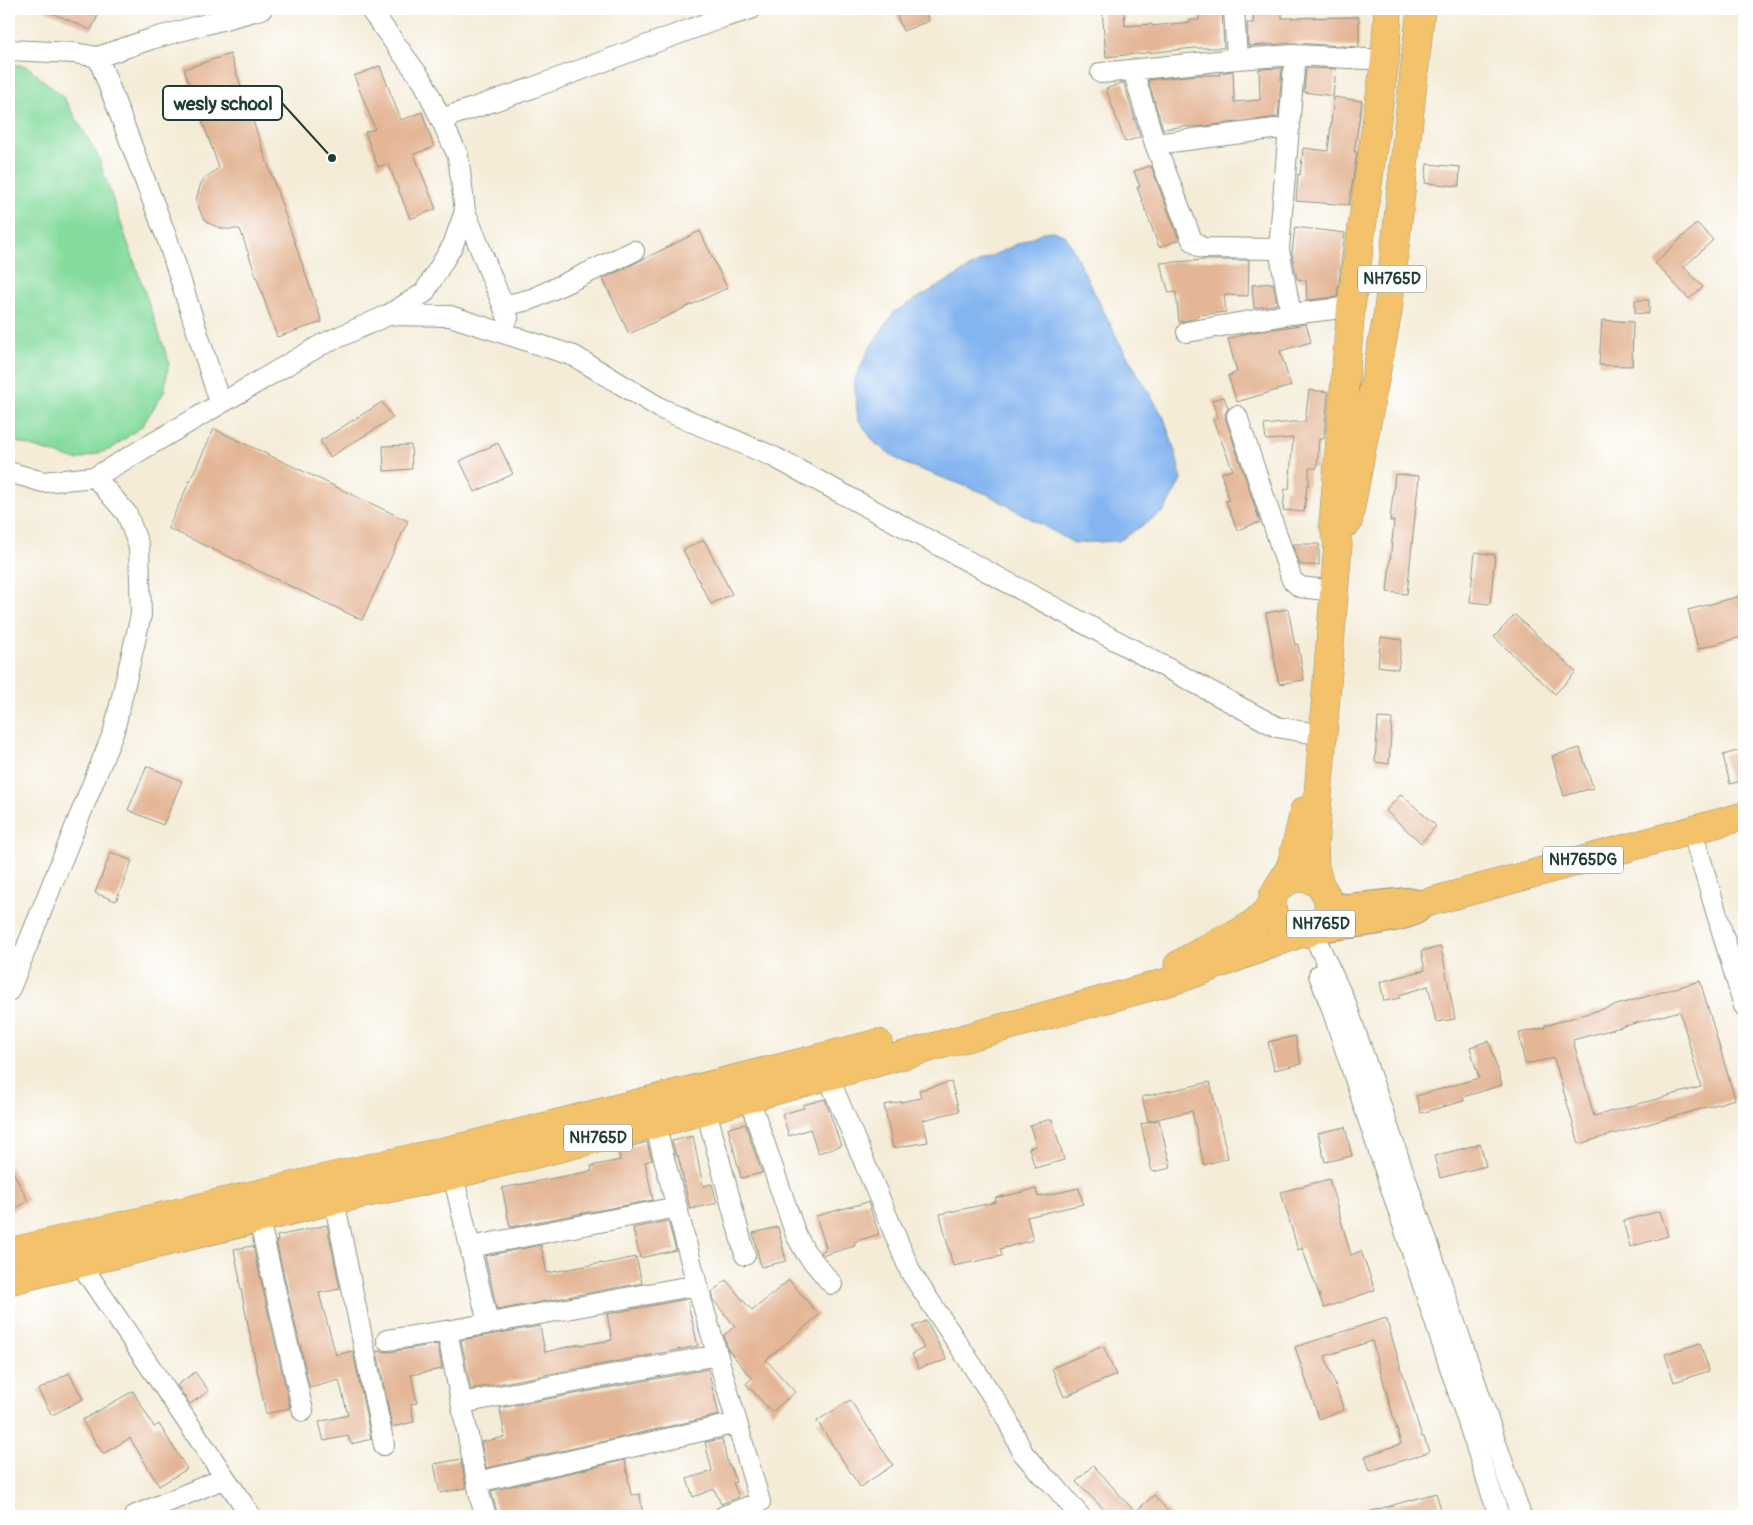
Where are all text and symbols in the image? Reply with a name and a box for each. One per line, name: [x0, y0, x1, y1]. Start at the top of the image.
callout: wesly school: [163, 86, 282, 120]
text: wesly school: [173, 92, 273, 116]
road number: NH765D: [1358, 266, 1426, 292]
road number: NH765DG: [1543, 846, 1623, 874]
road number: NH765D: [1287, 911, 1355, 938]
road number: NH765D: [564, 1124, 632, 1152]

